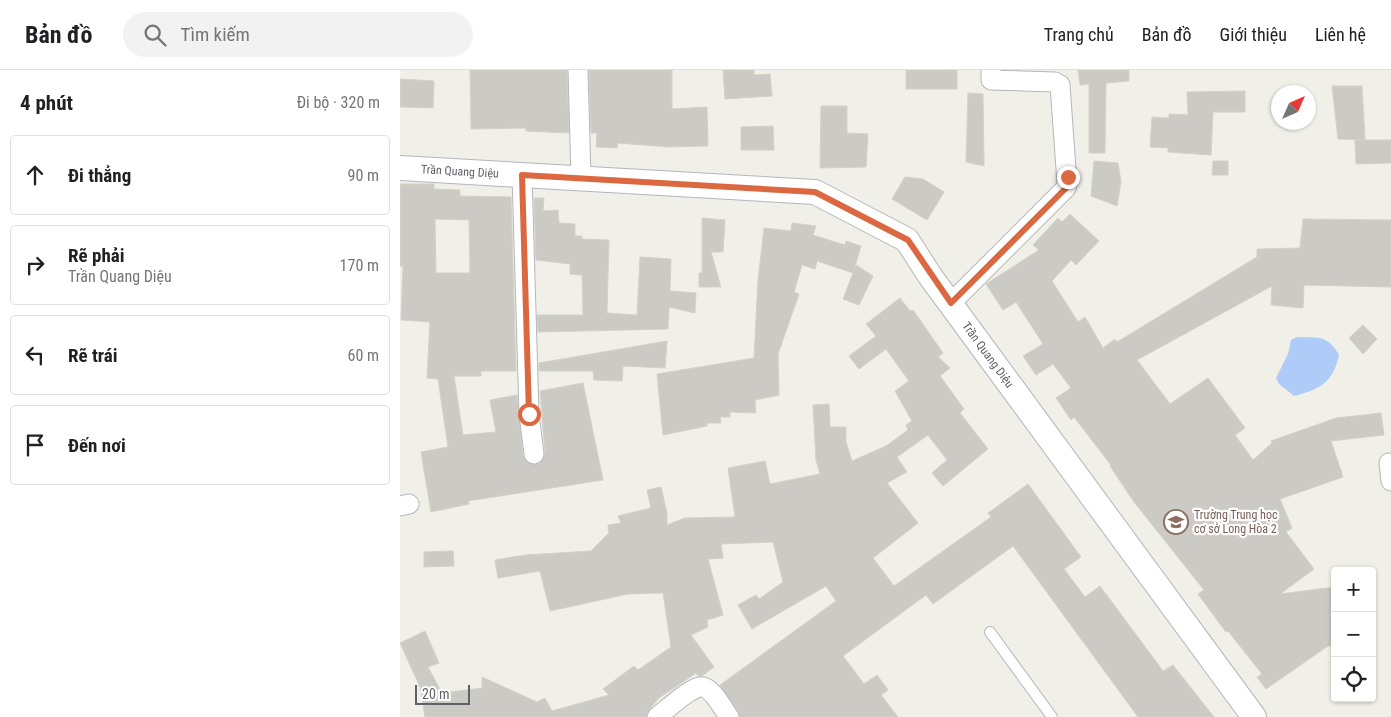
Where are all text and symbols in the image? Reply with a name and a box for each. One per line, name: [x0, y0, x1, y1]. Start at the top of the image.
search box: [123, 12, 473, 57]
text: Bản đồ: [25, 21, 93, 49]
icon: search: [141, 21, 169, 49]
text: Tìm kiếm: [181, 23, 250, 46]
text: Trang chủ: [1044, 24, 1114, 45]
text: Bản đồ: [1142, 24, 1192, 45]
text: Giới thiệu: [1220, 24, 1287, 45]
text: Liên hệ: [1315, 24, 1366, 45]
north arrow: [1271, 85, 1316, 130]
text: 4 phút: [20, 91, 73, 115]
text: Đi bộ · 320 m: [297, 93, 380, 112]
icon: ahead: [21, 161, 49, 189]
street label: Trần Quang Diệu: [421, 162, 499, 181]
text: Đi thẳng: [68, 164, 131, 187]
text: 90 m: [347, 166, 379, 185]
route end: [1057, 166, 1080, 189]
text: Rẽ phải: [68, 244, 124, 267]
icon: right: [21, 251, 49, 279]
text: 170 m: [340, 256, 379, 275]
text: Trần Quang Diệu: [68, 267, 172, 286]
street label: Trần Quang Diệu: [959, 319, 1017, 391]
icon: left: [21, 341, 49, 369]
text: Rẽ trái: [68, 344, 118, 367]
text: 60 m: [347, 346, 379, 365]
route start: [518, 403, 541, 426]
icon: arrive: [21, 431, 49, 459]
text: Đến nơi: [68, 434, 126, 457]
place label: Trường Trung học cơ sở Long Hòa 2: [1194, 508, 1278, 536]
school or university icon: Trường Trung học cơ sở Long Hòa 2: [1163, 509, 1189, 535]
map controls: [1331, 567, 1376, 702]
button: +: [1331, 567, 1376, 612]
button: −: [1331, 612, 1376, 657]
button: locate: [1331, 657, 1376, 702]
scale bar: [415, 682, 470, 705]
text: 20 m: [422, 686, 450, 702]

